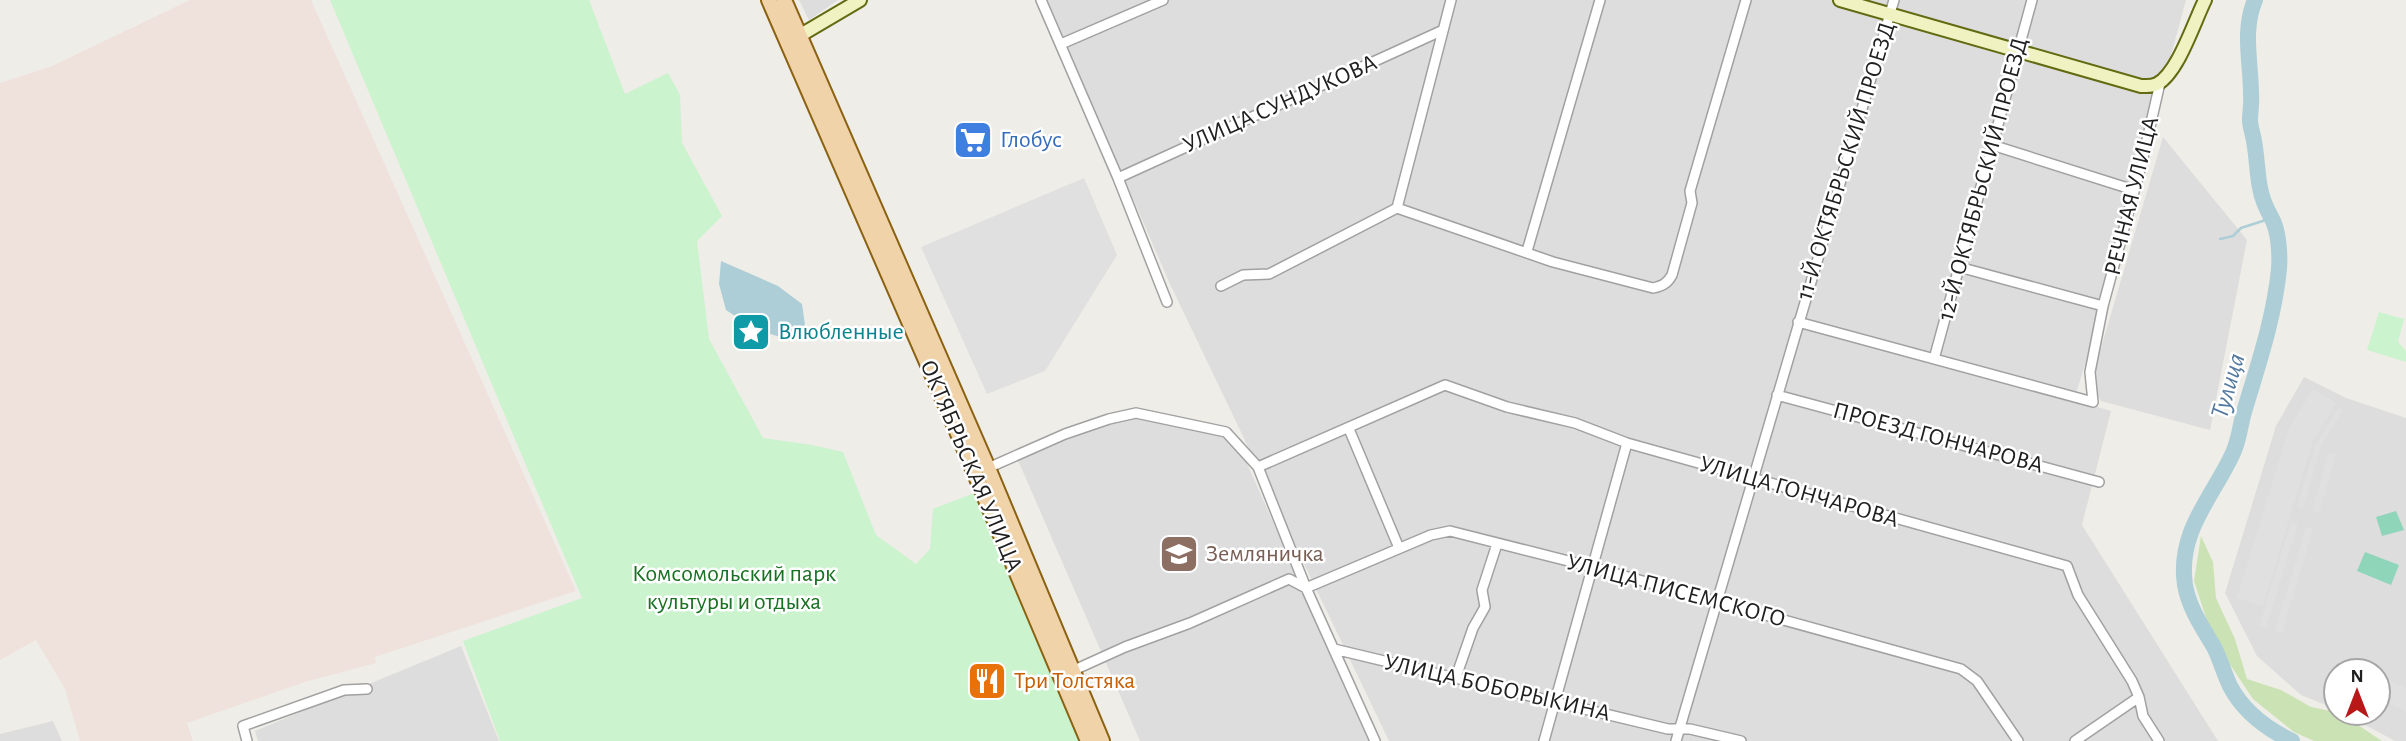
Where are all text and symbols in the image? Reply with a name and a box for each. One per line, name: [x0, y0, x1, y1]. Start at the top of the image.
street label: 11-Й ОКТЯБРЬСКИЙ ПРОЕЗД: [1792, 19, 1900, 303]
street label: 12-Й ОКТЯБРЬСКИЙ ПРОЕЗД: [1934, 35, 2032, 323]
street label: УЛИЦА СУНДУКОВА: [1180, 51, 1380, 157]
street label: РЕЧНАЯ УЛИЦА: [2101, 114, 2163, 278]
supermarket icon: Глобус: [952, 119, 994, 161]
place label: Глобус: [1000, 128, 1062, 152]
place icon: Влюбленные: [730, 311, 772, 353]
place label: Влюбленные: [778, 320, 904, 344]
water label: Тулица: [2206, 351, 2250, 421]
street label: ОКТЯБРЬСКАЯ УЛИЦА: [915, 356, 1027, 576]
street label: ПРОЕЗД ГОНЧАРОВА: [1830, 398, 2046, 478]
street label: УЛИЦА ГОНЧАРОВА: [1697, 452, 1901, 532]
school or university icon: Земляничка: [1158, 533, 1200, 575]
place label: Земляничка: [1206, 542, 1324, 566]
street label: УЛИЦА ПИСЕМСКОГО: [1564, 550, 1788, 632]
park label: Комсомольский парк культуры и отдыха: [632, 562, 836, 614]
street label: УЛИЦА БОБОРЫКИНА: [1382, 650, 1612, 726]
north arrow: [2322, 657, 2392, 727]
restaurant icon: Три Толстяка: [966, 660, 1008, 702]
text: N: [2350, 667, 2364, 686]
place label: Три Толстяка: [1014, 669, 1135, 693]

